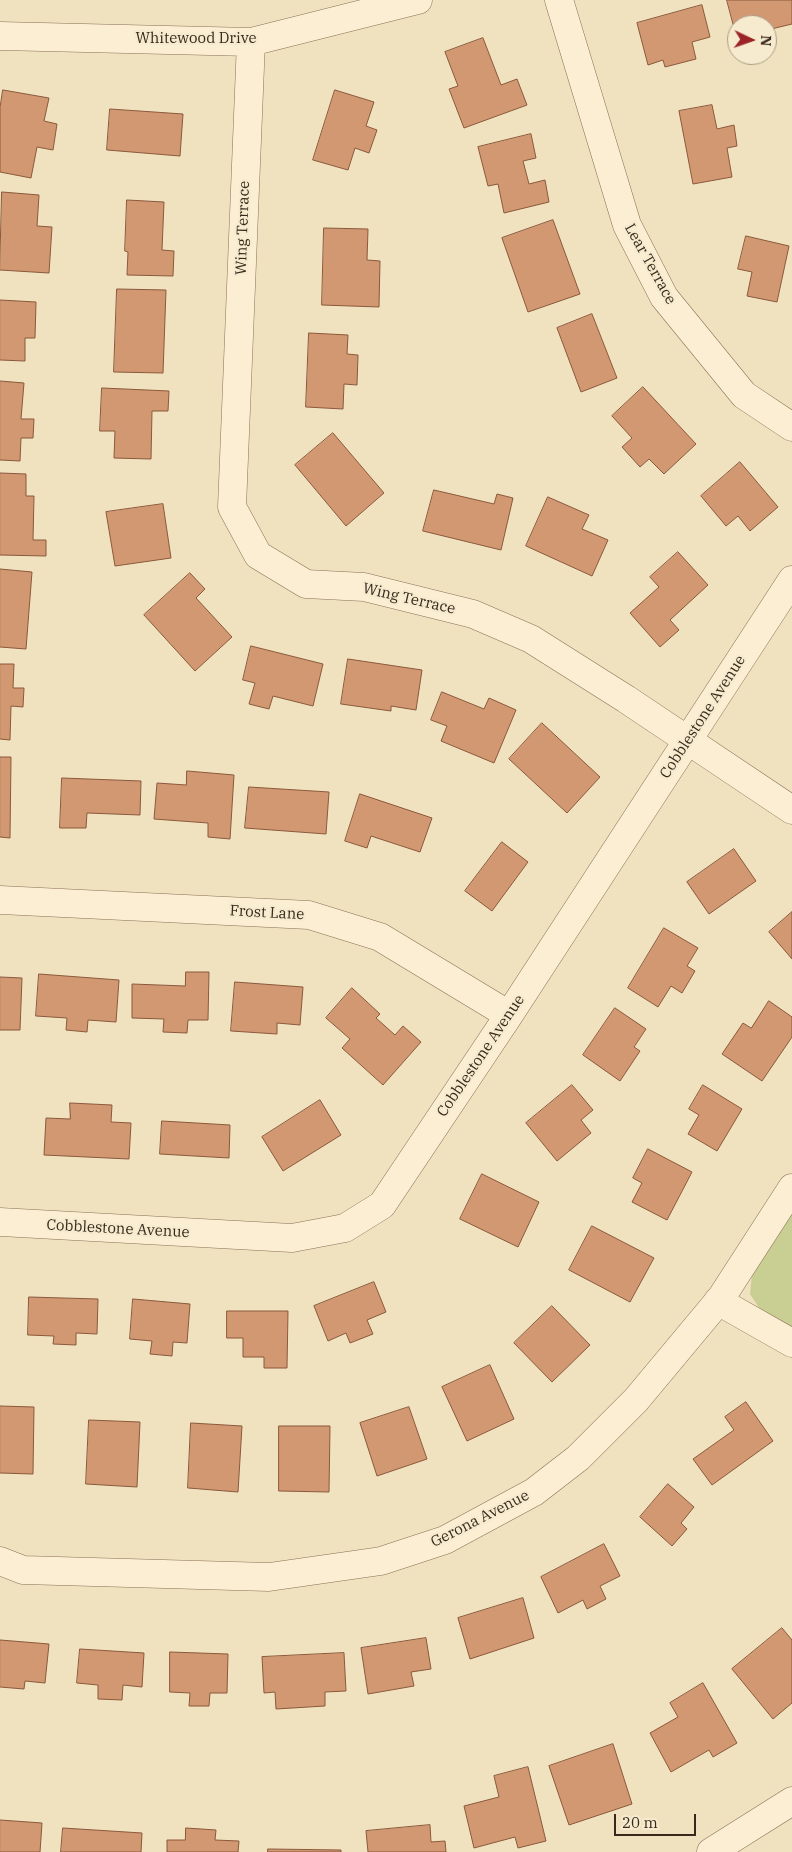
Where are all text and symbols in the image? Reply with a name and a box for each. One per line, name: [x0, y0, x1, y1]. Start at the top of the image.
north arrow: [727, 15, 777, 65]
street label: Whitewood Drive: [135, 30, 257, 48]
text: N: [757, 35, 775, 47]
street label: Wing Terrace: [232, 180, 254, 276]
street label: Lear Terrace: [620, 220, 680, 308]
street label: Wing Terrace: [361, 580, 457, 618]
street label: Cobblestone Avenue: [656, 652, 750, 782]
street label: Frost Lane: [229, 902, 305, 924]
street label: Cobblestone Avenue: [433, 992, 529, 1120]
street label: Cobblestone Avenue: [46, 1216, 190, 1242]
street label: Gerona Avenue: [428, 1486, 532, 1552]
scale bar: [617, 1804, 700, 1836]
text: 20 m: [622, 1813, 658, 1832]

